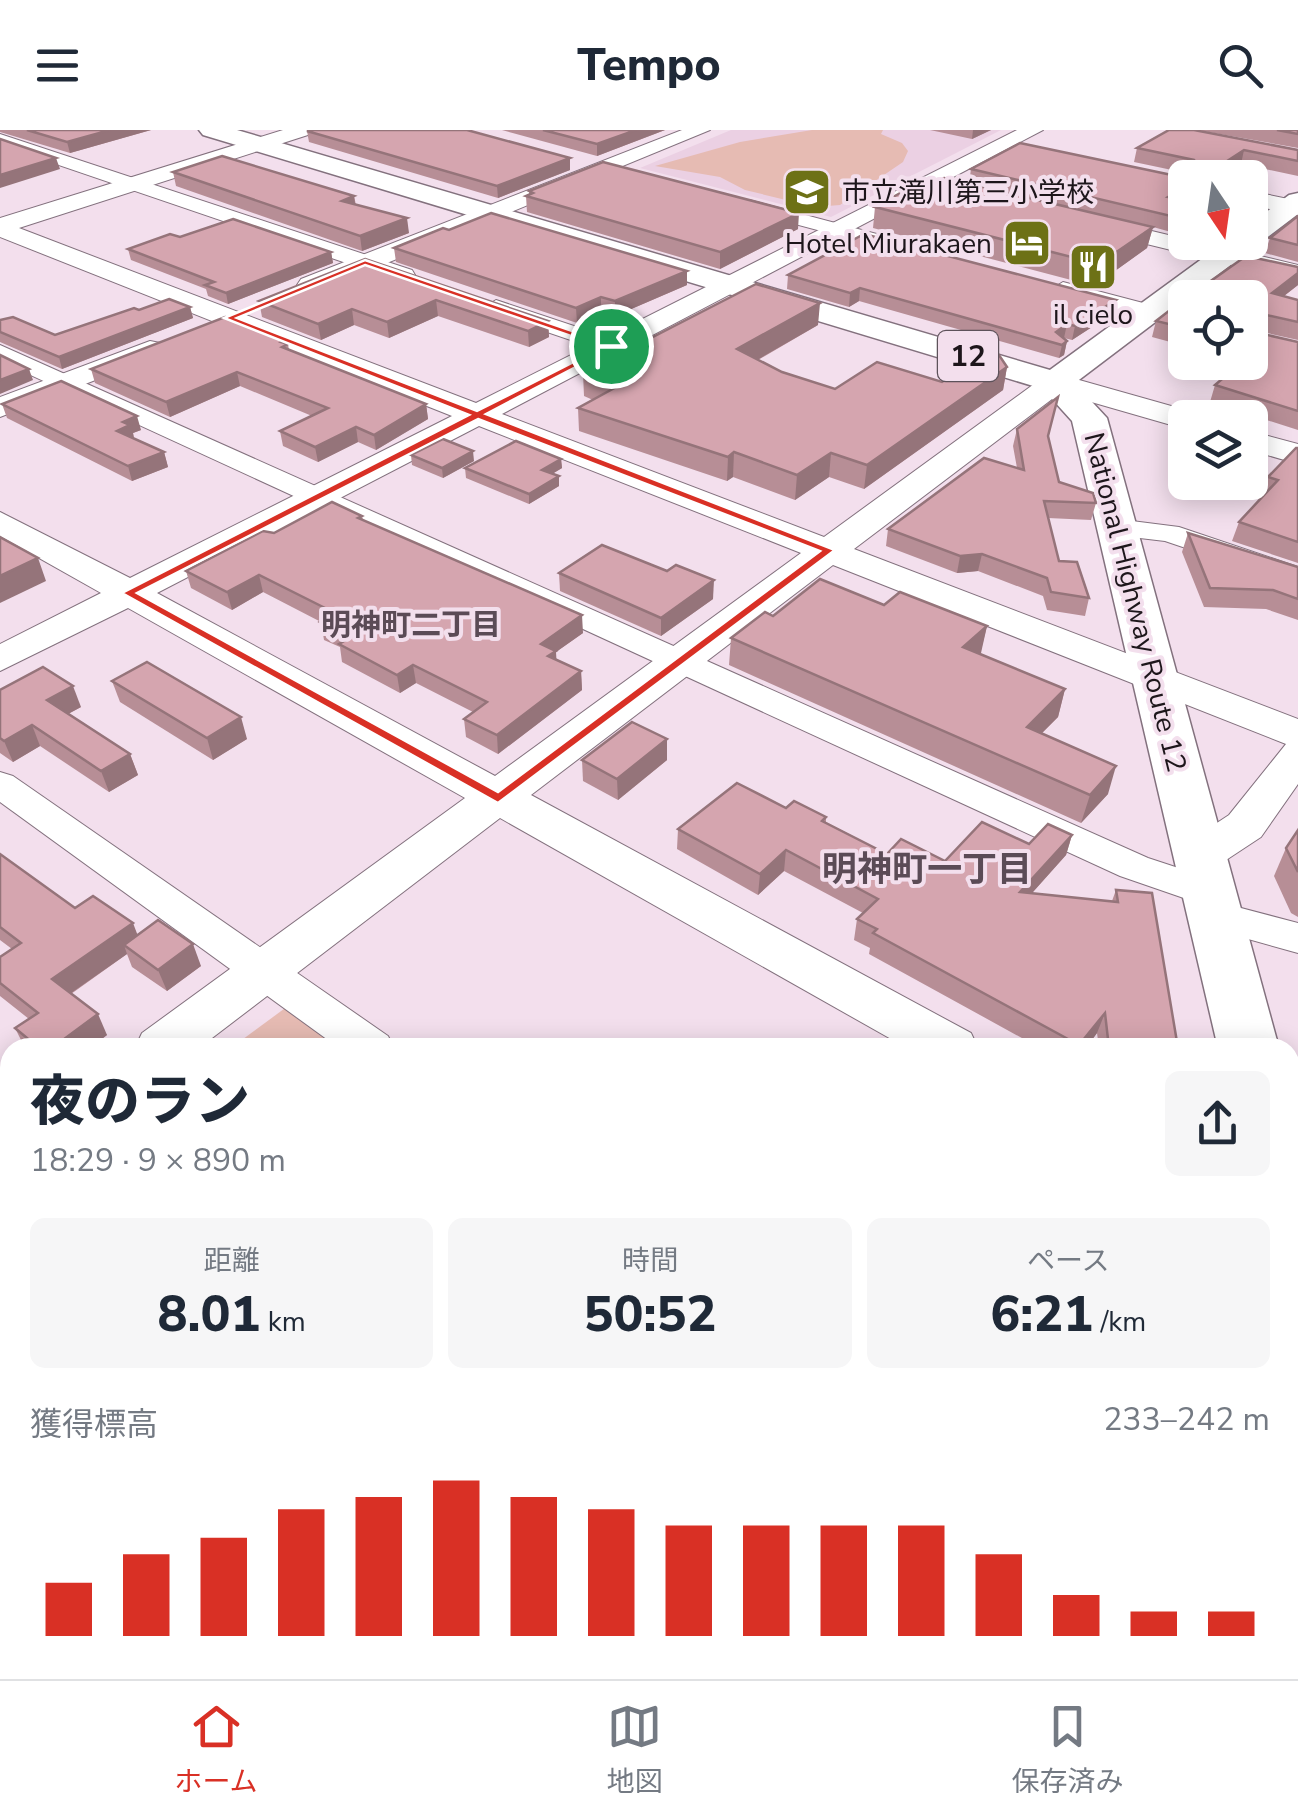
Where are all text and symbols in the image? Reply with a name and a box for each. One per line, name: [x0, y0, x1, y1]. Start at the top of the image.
text: Tempo: [577, 35, 721, 96]
icon: menu: [30, 38, 85, 93]
icon: search: [1213, 38, 1268, 93]
north arrow: [1168, 160, 1268, 260]
map controls: [1168, 160, 1268, 500]
school or university icon: 市立滝川第三小学校: [781, 166, 833, 218]
place label: 市立滝川第三小学校: [842, 174, 1094, 212]
hotel icon: Hotel Miurakaen: [1001, 217, 1053, 269]
place label: Hotel Miurakaen: [785, 225, 992, 263]
restaurant icon: il cielo: [1067, 241, 1119, 293]
button: locate: [1168, 280, 1268, 380]
place label: il cielo: [1053, 296, 1133, 334]
pin: [569, 304, 654, 389]
icon: arrive: [584, 319, 639, 374]
road number: 12: [938, 331, 998, 381]
button: layers: [1168, 400, 1268, 500]
street label: National Highway Route 12: [1074, 429, 1196, 776]
district label: 明神町二丁目: [321, 605, 501, 646]
district label: 明神町一丁目: [822, 846, 1032, 893]
text: 夜のラン: [30, 1064, 250, 1139]
button: share: [1165, 1071, 1270, 1176]
text: 18:29 · 9 × 890 m: [30, 1139, 286, 1182]
text: 距離: [204, 1242, 260, 1280]
text: 時間: [622, 1242, 678, 1280]
text: ペース: [1027, 1242, 1110, 1280]
text: 8.01: [158, 1280, 261, 1349]
text: 50:52: [583, 1280, 716, 1349]
text: 6:21: [990, 1280, 1093, 1349]
text: km: [261, 1303, 306, 1341]
text: /km: [1093, 1303, 1146, 1341]
text: 233–242 m: [1103, 1398, 1270, 1441]
text: 獲得標高: [30, 1403, 158, 1446]
tab: ホーム: [174, 1699, 258, 1801]
tab: 地図: [607, 1699, 663, 1801]
tab: 保存済み: [1011, 1699, 1124, 1801]

